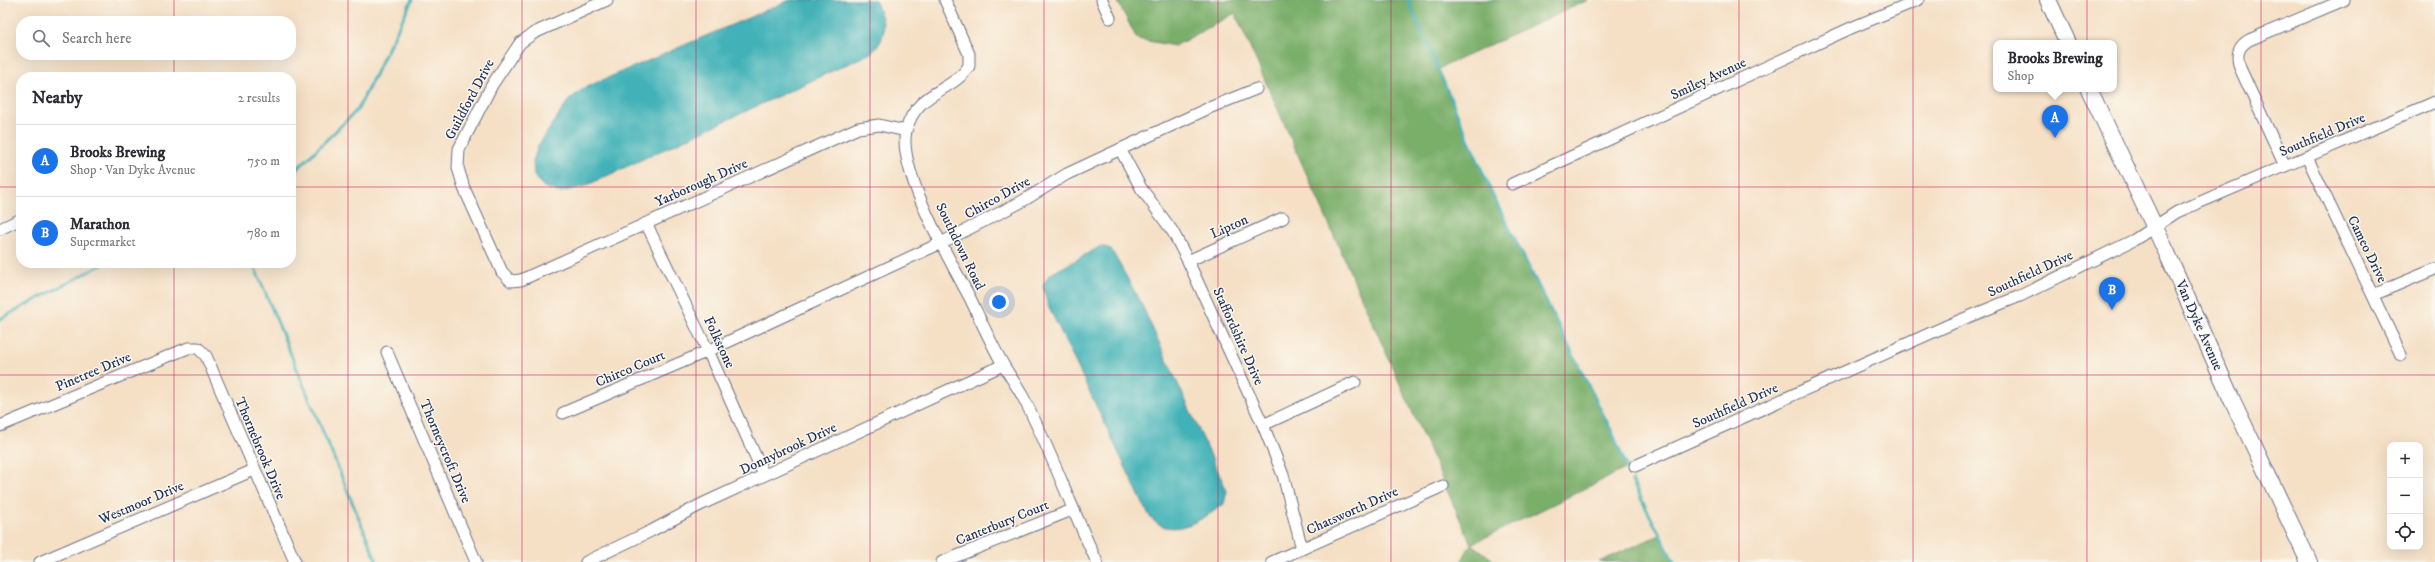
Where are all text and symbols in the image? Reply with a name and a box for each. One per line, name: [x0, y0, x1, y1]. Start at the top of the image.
search box: [16, 16, 296, 60]
icon: search: [30, 27, 52, 49]
text: Search here: [62, 29, 131, 48]
popup: [1993, 40, 2117, 92]
text: Brooks Brewing: [2008, 49, 2102, 68]
street label: Smiley Avenue: [1668, 53, 1749, 104]
street label: Guildford Drive: [441, 56, 499, 143]
text: Shop: [2008, 68, 2034, 84]
text: Nearby: [32, 87, 82, 109]
text: 2 results: [238, 90, 280, 106]
pin: A: [2042, 105, 2068, 138]
street label: Southfield Drive: [2277, 109, 2368, 161]
text: Brooks Brewing: [70, 143, 165, 162]
text: A: [41, 153, 49, 169]
text: 750 m: [247, 153, 280, 169]
street label: Yarborough Drive: [652, 154, 751, 211]
text: Shop · Van Dyke Avenue: [70, 162, 195, 178]
street label: Chirco Drive: [961, 172, 1034, 223]
street label: Southdown Road: [931, 200, 989, 293]
street label: Lipton: [1208, 210, 1252, 243]
street label: Cameo Drive: [2343, 213, 2391, 286]
text: Marathon: [70, 215, 130, 234]
text: B: [41, 225, 49, 241]
text: 780 m: [247, 225, 280, 241]
text: Supermarket: [70, 234, 136, 250]
street label: Southfield Drive: [1985, 246, 2076, 301]
street label: Van Dyke Avenue: [2171, 276, 2227, 374]
pin: B: [2099, 277, 2125, 310]
street label: Staffordshire Drive: [1208, 285, 1268, 388]
your location: [989, 292, 1009, 312]
street label: Folkstone: [699, 314, 739, 371]
street label: Chirco Court: [593, 346, 668, 392]
street label: Pinetree Drive: [53, 348, 134, 396]
street label: Southfield Drive: [1690, 379, 1781, 433]
street label: Thornebrook Drive: [230, 395, 290, 502]
street label: Thorneycroft Drive: [415, 397, 475, 506]
street label: Donnybrook Drive: [737, 419, 840, 479]
map controls: [2387, 442, 2423, 550]
button: +: [2387, 442, 2423, 478]
street label: Westmoor Drive: [95, 477, 187, 529]
button: −: [2387, 478, 2423, 514]
street label: Chatsworth Drive: [1304, 483, 1401, 539]
street label: Canterbury Court: [953, 496, 1052, 550]
button: locate: [2387, 514, 2423, 550]

